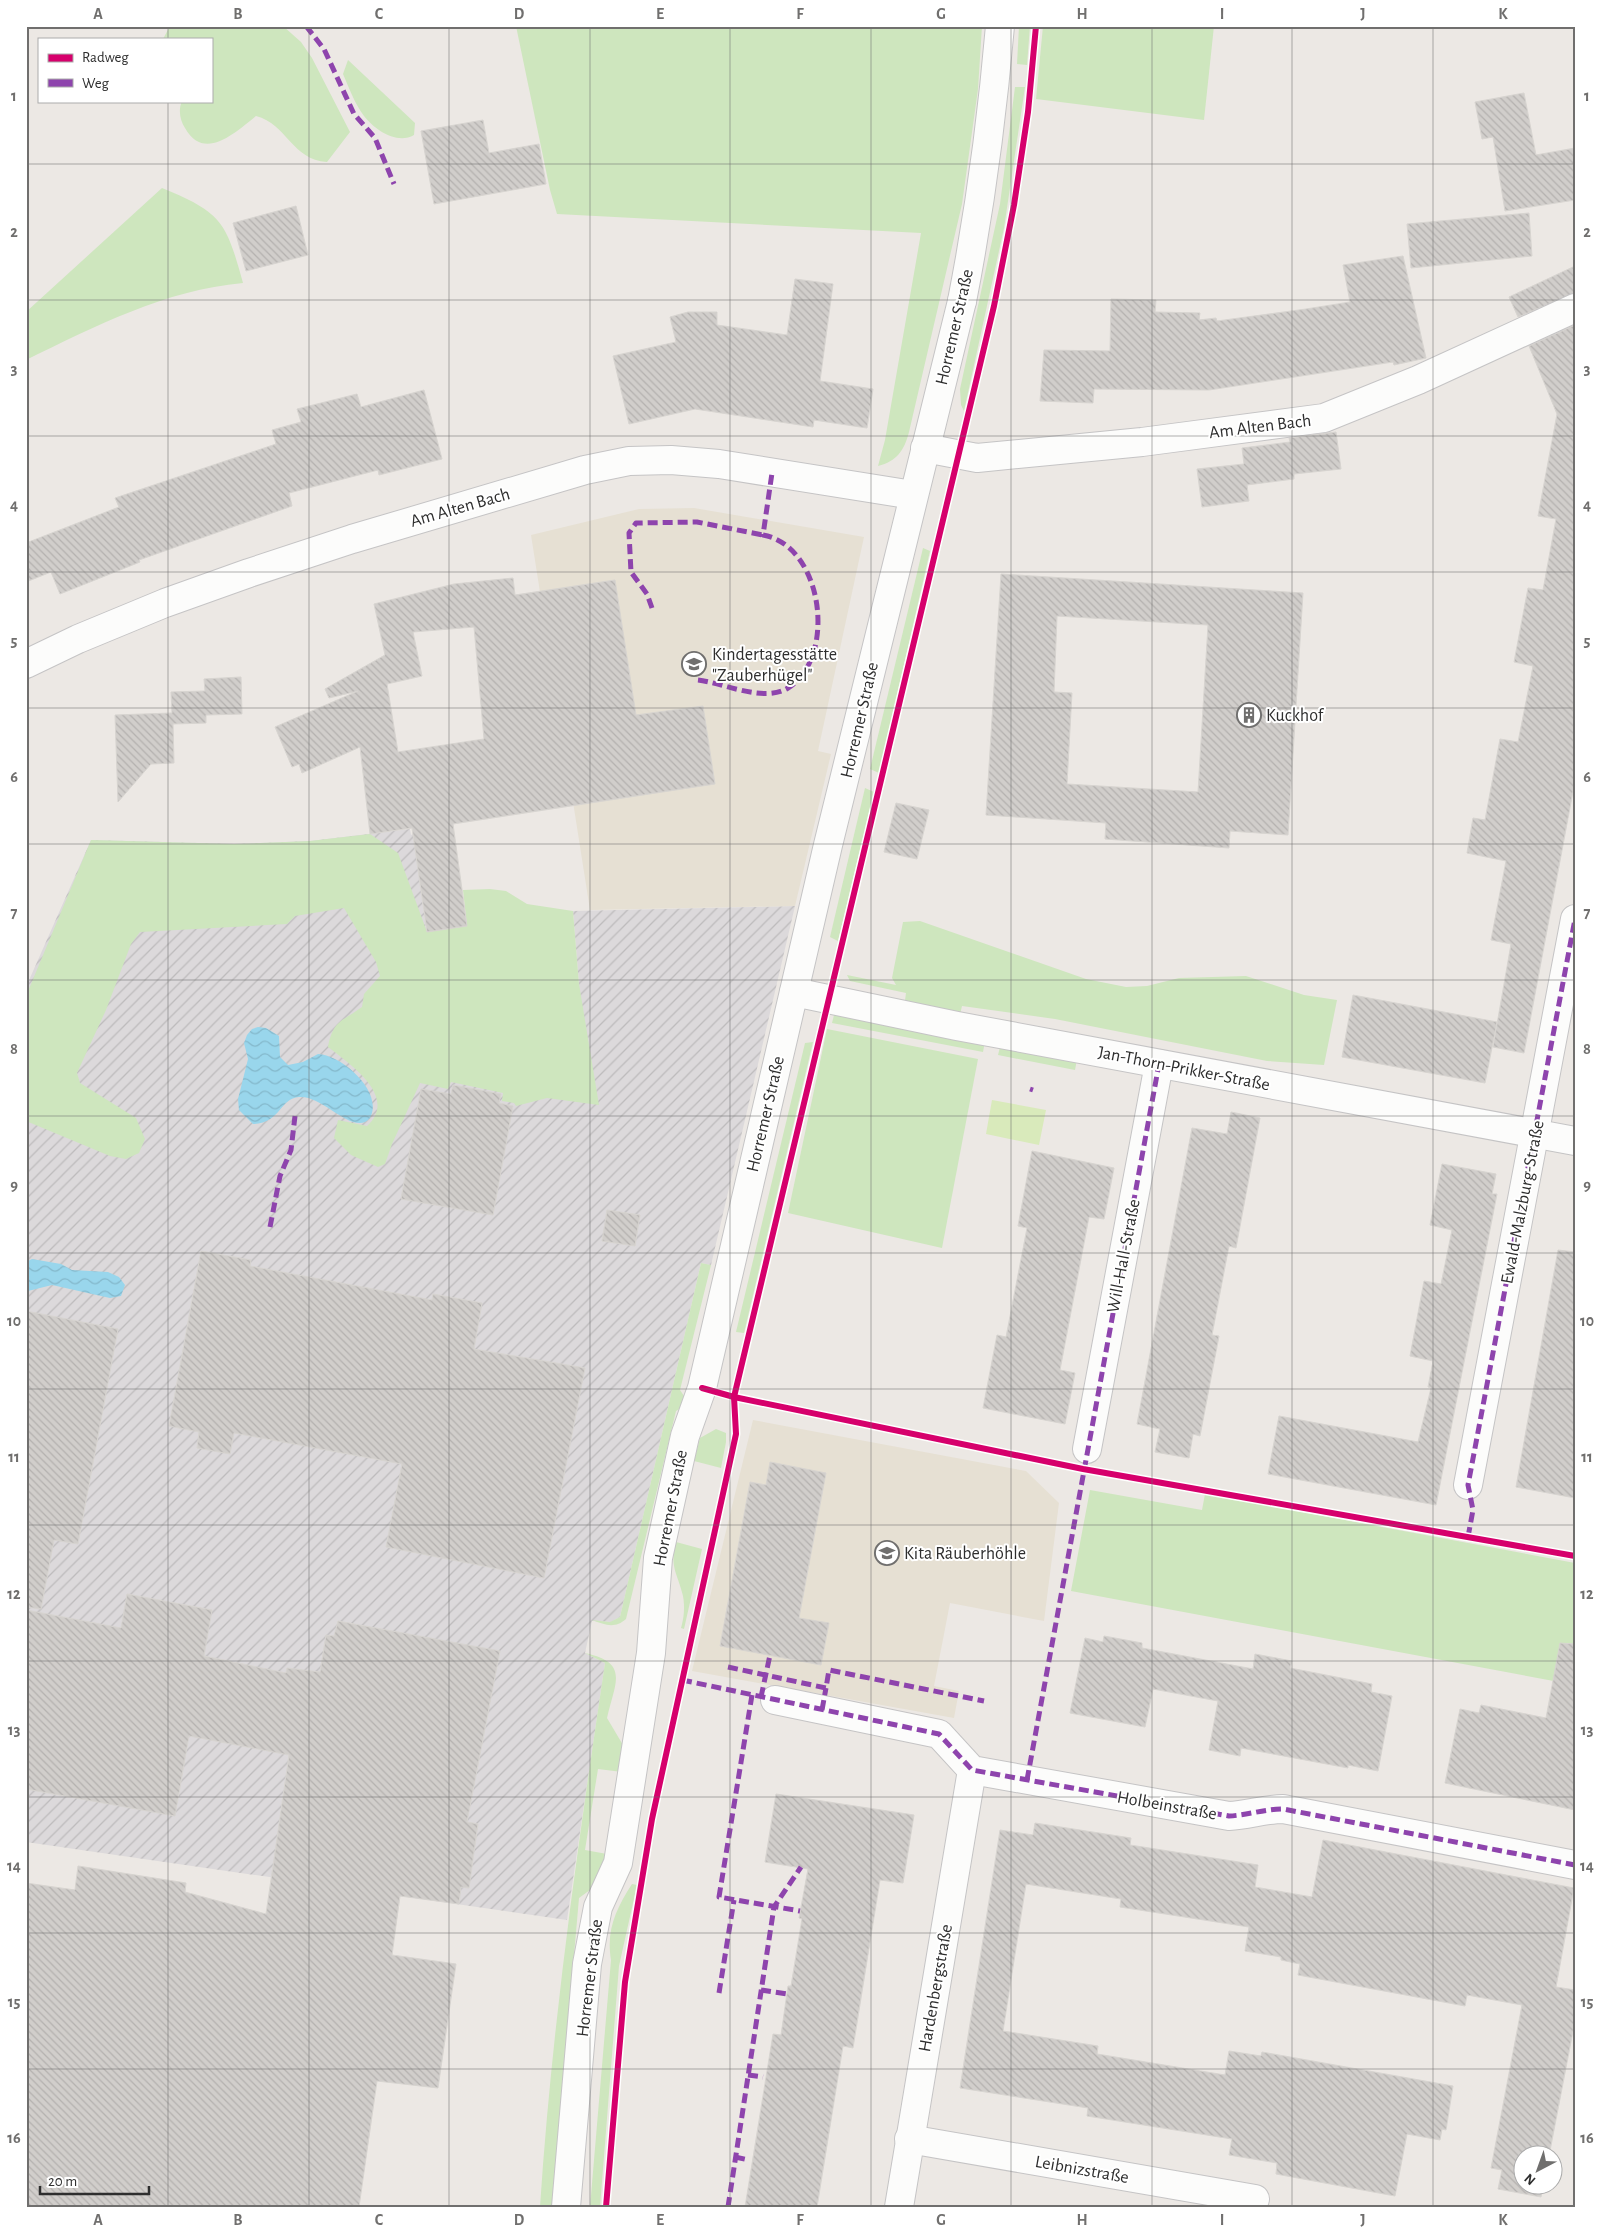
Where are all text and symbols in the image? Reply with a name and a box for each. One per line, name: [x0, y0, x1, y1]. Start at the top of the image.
text: A: [93, 6, 103, 22]
text: B: [233, 6, 243, 22]
text: C: [375, 6, 384, 22]
text: D: [514, 6, 525, 22]
text: E: [656, 6, 664, 22]
text: F: [796, 6, 804, 22]
text: G: [936, 6, 946, 22]
text: H: [1076, 6, 1088, 22]
text: I: [1220, 6, 1224, 22]
text: J: [1360, 6, 1366, 22]
text: K: [1498, 6, 1508, 22]
legend: [38, 38, 212, 102]
text: Radweg: [82, 50, 129, 65]
text: Weg: [82, 76, 110, 91]
text: 1: [11, 88, 17, 104]
text: 1: [1584, 88, 1590, 104]
text: 2: [10, 224, 18, 240]
text: 2: [1583, 224, 1591, 240]
street label: Horremer Straße: [933, 267, 977, 387]
text: 3: [11, 361, 18, 377]
text: 3: [1584, 361, 1591, 377]
street label: Am Alten Bach: [1208, 412, 1312, 442]
street label: Am Alten Bach: [408, 485, 512, 531]
text: 4: [10, 497, 18, 513]
text: 4: [1583, 497, 1591, 513]
text: 5: [11, 633, 18, 649]
text: 5: [1584, 633, 1591, 649]
place label: Kindertagesstätte "Zauberhügel": [712, 646, 837, 685]
school or university icon: Kindertagesstätte "Zauberhügel": [681, 651, 707, 677]
street label: Horremer Straße: [838, 660, 882, 780]
building icon: Kuckhof: [1236, 702, 1262, 728]
place label: Kuckhof: [1266, 707, 1325, 725]
text: 6: [10, 769, 18, 785]
text: 6: [1583, 769, 1591, 785]
text: 7: [11, 905, 18, 921]
text: 7: [1584, 905, 1591, 921]
text: 8: [10, 1041, 18, 1057]
text: 8: [1583, 1041, 1591, 1057]
street label: Jan-Thorn-Prikker-Straße: [1096, 1043, 1271, 1094]
street label: Horremer Straße: [744, 1054, 788, 1174]
street label: Ewald-Malzburg-Straße: [1498, 1119, 1548, 1285]
text: 9: [10, 1177, 18, 1193]
text: 9: [1583, 1177, 1591, 1193]
street label: Will-Hall-Straße: [1104, 1198, 1144, 1315]
text: 10: [7, 1313, 21, 1329]
text: 10: [1580, 1313, 1594, 1329]
street label: Horremer Straße: [651, 1448, 691, 1568]
text: 11: [8, 1449, 20, 1465]
text: 11: [1581, 1449, 1593, 1465]
school or university icon: Kita Räuberhöhle: [874, 1540, 900, 1566]
place label: Kita Räuberhöhle: [904, 1545, 1026, 1563]
text: 12: [7, 1586, 21, 1602]
text: 12: [1580, 1586, 1594, 1602]
text: 13: [8, 1722, 20, 1738]
text: 13: [1581, 1722, 1593, 1738]
street label: Holbeinstraße: [1115, 1788, 1218, 1824]
text: 14: [7, 1858, 21, 1874]
text: 14: [1580, 1858, 1594, 1874]
street label: Horremer Straße: [574, 1918, 606, 2038]
street label: Hardenbergstraße: [916, 1923, 956, 2054]
text: 15: [8, 1994, 20, 2010]
text: 15: [1581, 1994, 1593, 2010]
text: 16: [7, 2130, 21, 2146]
text: 16: [1580, 2130, 1594, 2146]
north arrow: [1514, 2146, 1564, 2196]
street label: Leibnizstraße: [1034, 2153, 1130, 2187]
scale bar: [40, 2163, 149, 2195]
text: N: [1522, 2171, 1538, 2188]
text: 20 m: [48, 2174, 77, 2189]
text: A: [93, 2212, 103, 2228]
text: B: [233, 2212, 243, 2228]
text: C: [375, 2212, 384, 2228]
text: D: [514, 2212, 525, 2228]
text: E: [656, 2212, 664, 2228]
text: F: [796, 2212, 804, 2228]
text: G: [936, 2212, 946, 2228]
text: H: [1076, 2212, 1088, 2228]
text: I: [1220, 2212, 1224, 2228]
text: J: [1360, 2212, 1366, 2228]
text: K: [1498, 2212, 1508, 2228]

